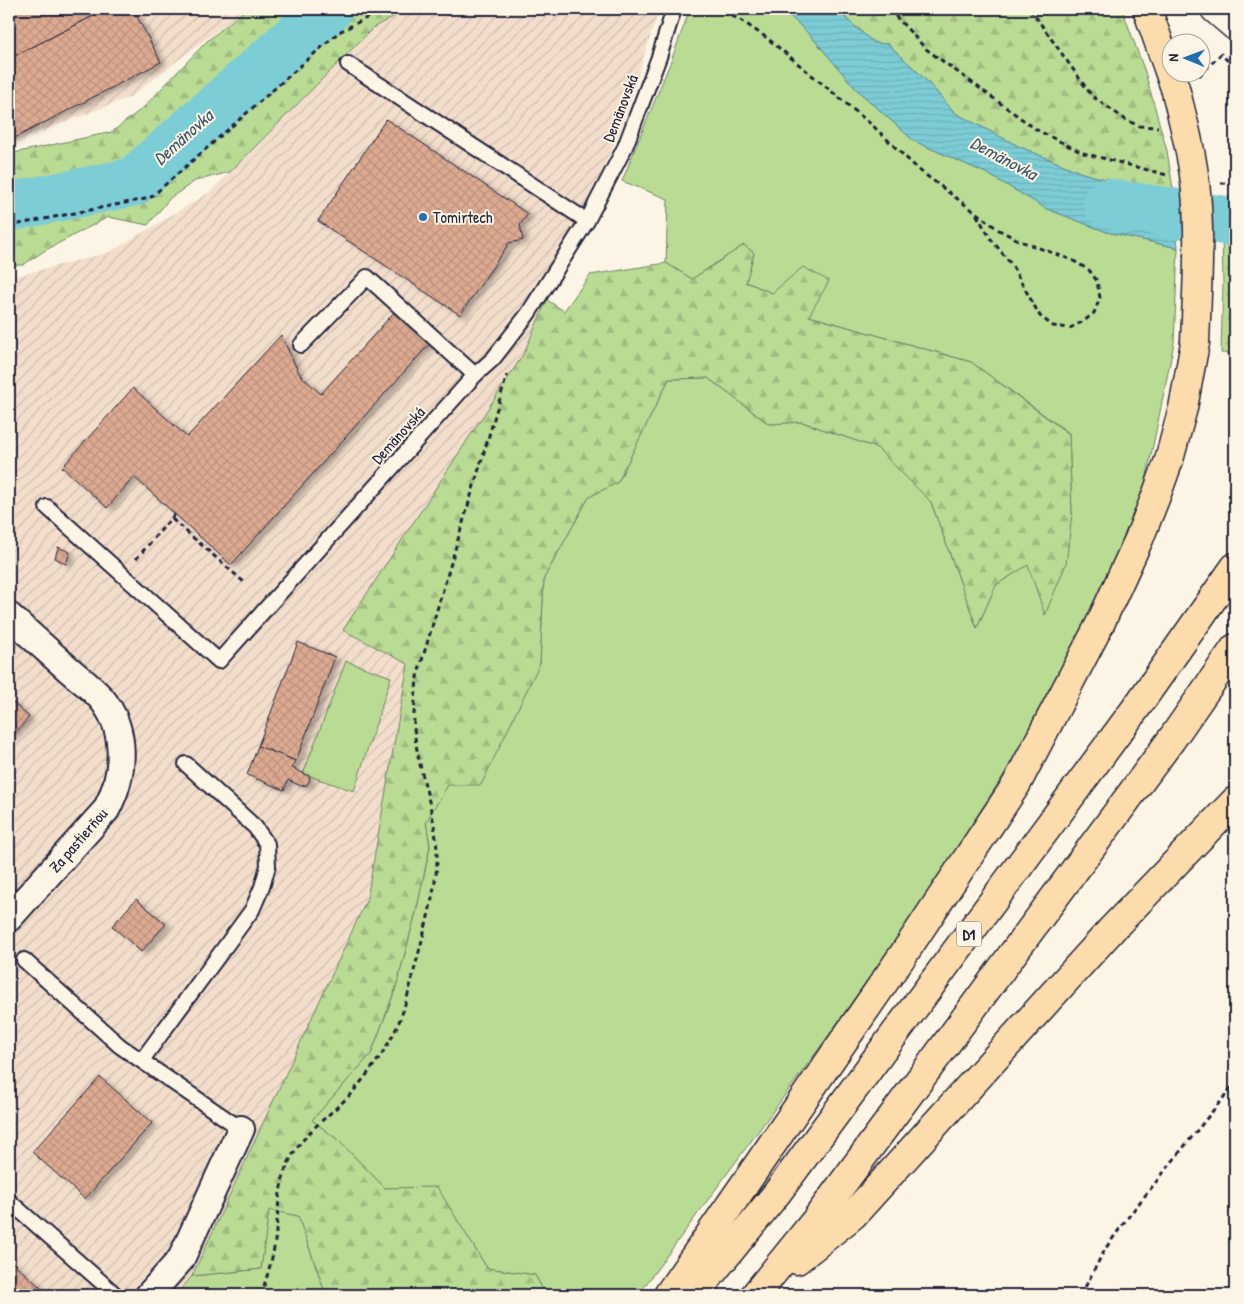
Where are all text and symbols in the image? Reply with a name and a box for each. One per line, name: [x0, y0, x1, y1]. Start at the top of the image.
north arrow: [1162, 32, 1212, 82]
text: N: [1163, 53, 1182, 62]
street label: Demänovská: [597, 71, 643, 145]
water label: Demänovka: [148, 102, 220, 170]
water label: Demänovka: [966, 130, 1043, 187]
place label: Tomirtech: [433, 206, 493, 228]
marker: Tomirtech: [417, 211, 429, 223]
street label: Demänovská: [366, 402, 430, 468]
street label: Za pastierňou: [44, 803, 113, 877]
road number: D1: [956, 922, 982, 946]

